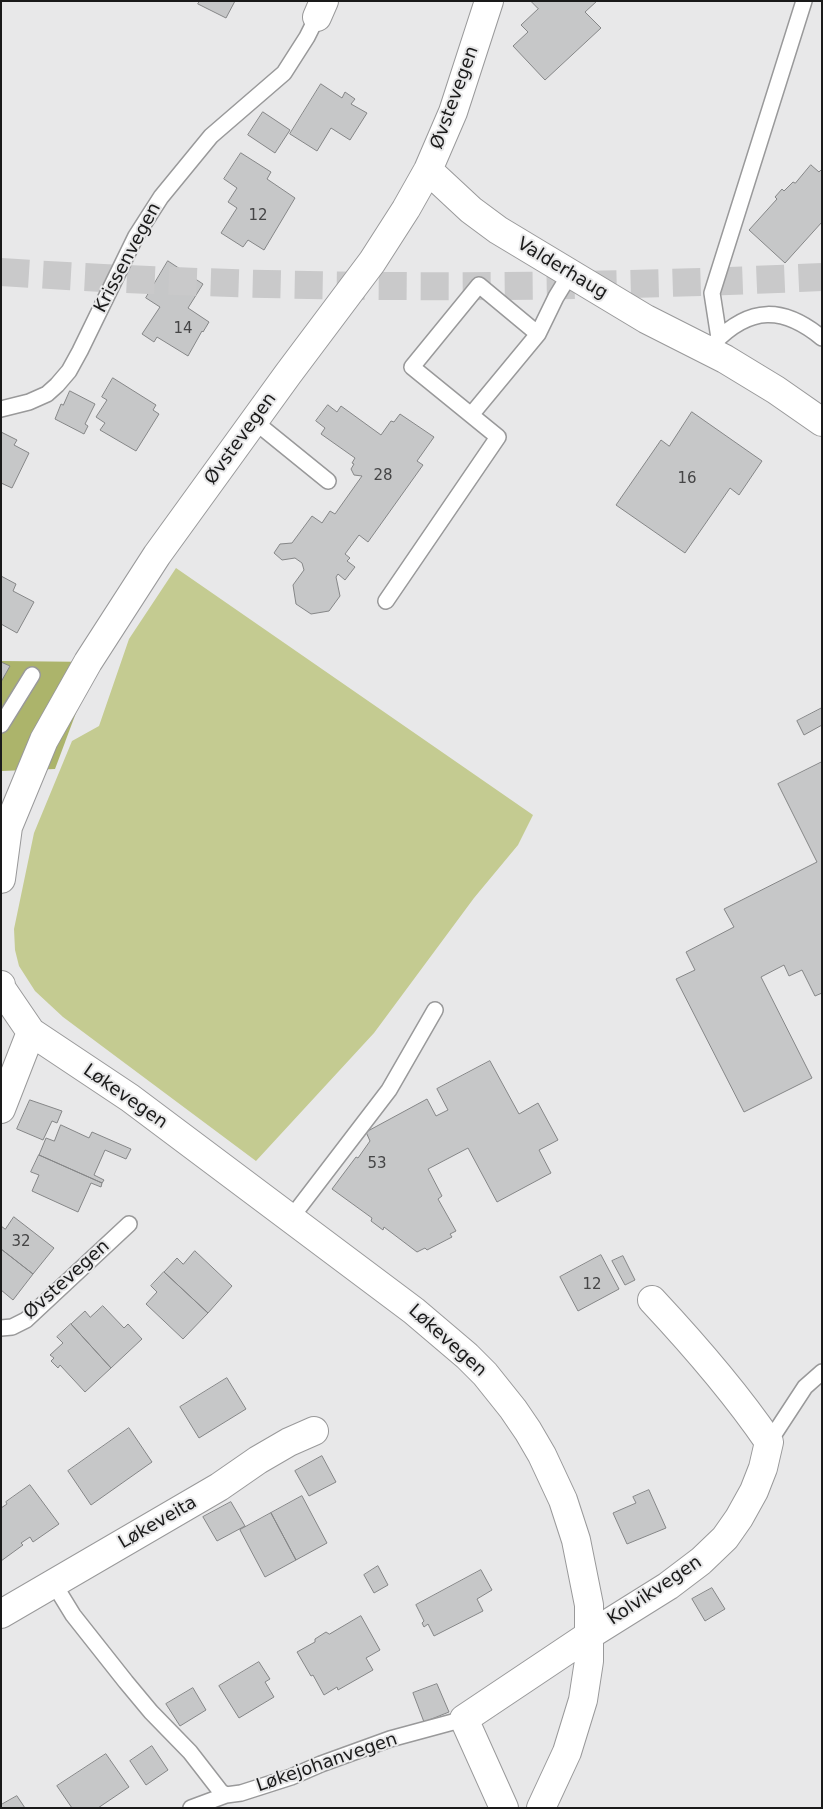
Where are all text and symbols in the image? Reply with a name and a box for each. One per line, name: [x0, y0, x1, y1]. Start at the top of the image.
street label: Øvstevegen: [426, 44, 484, 152]
street label: Krissenvegen: [90, 199, 166, 317]
house number: 12: [248, 207, 268, 225]
street label: Valderhaug: [513, 234, 611, 304]
house number: 14: [173, 320, 193, 338]
street label: Øvstevegen: [201, 389, 281, 489]
house number: 28: [373, 467, 393, 485]
house number: 16: [677, 470, 697, 488]
street label: Løkevegen: [79, 1060, 171, 1134]
house number: 53: [367, 1155, 387, 1173]
house number: 32: [11, 1233, 31, 1251]
street label: Øvstevegen: [20, 1236, 114, 1324]
house number: 12: [582, 1276, 602, 1294]
street label: Løkevegen: [404, 1300, 490, 1382]
street label: Løkeveita: [115, 1492, 201, 1554]
street label: Kolvikvegen: [604, 1552, 706, 1630]
street label: Løkejohanvegen: [254, 1729, 400, 1797]

